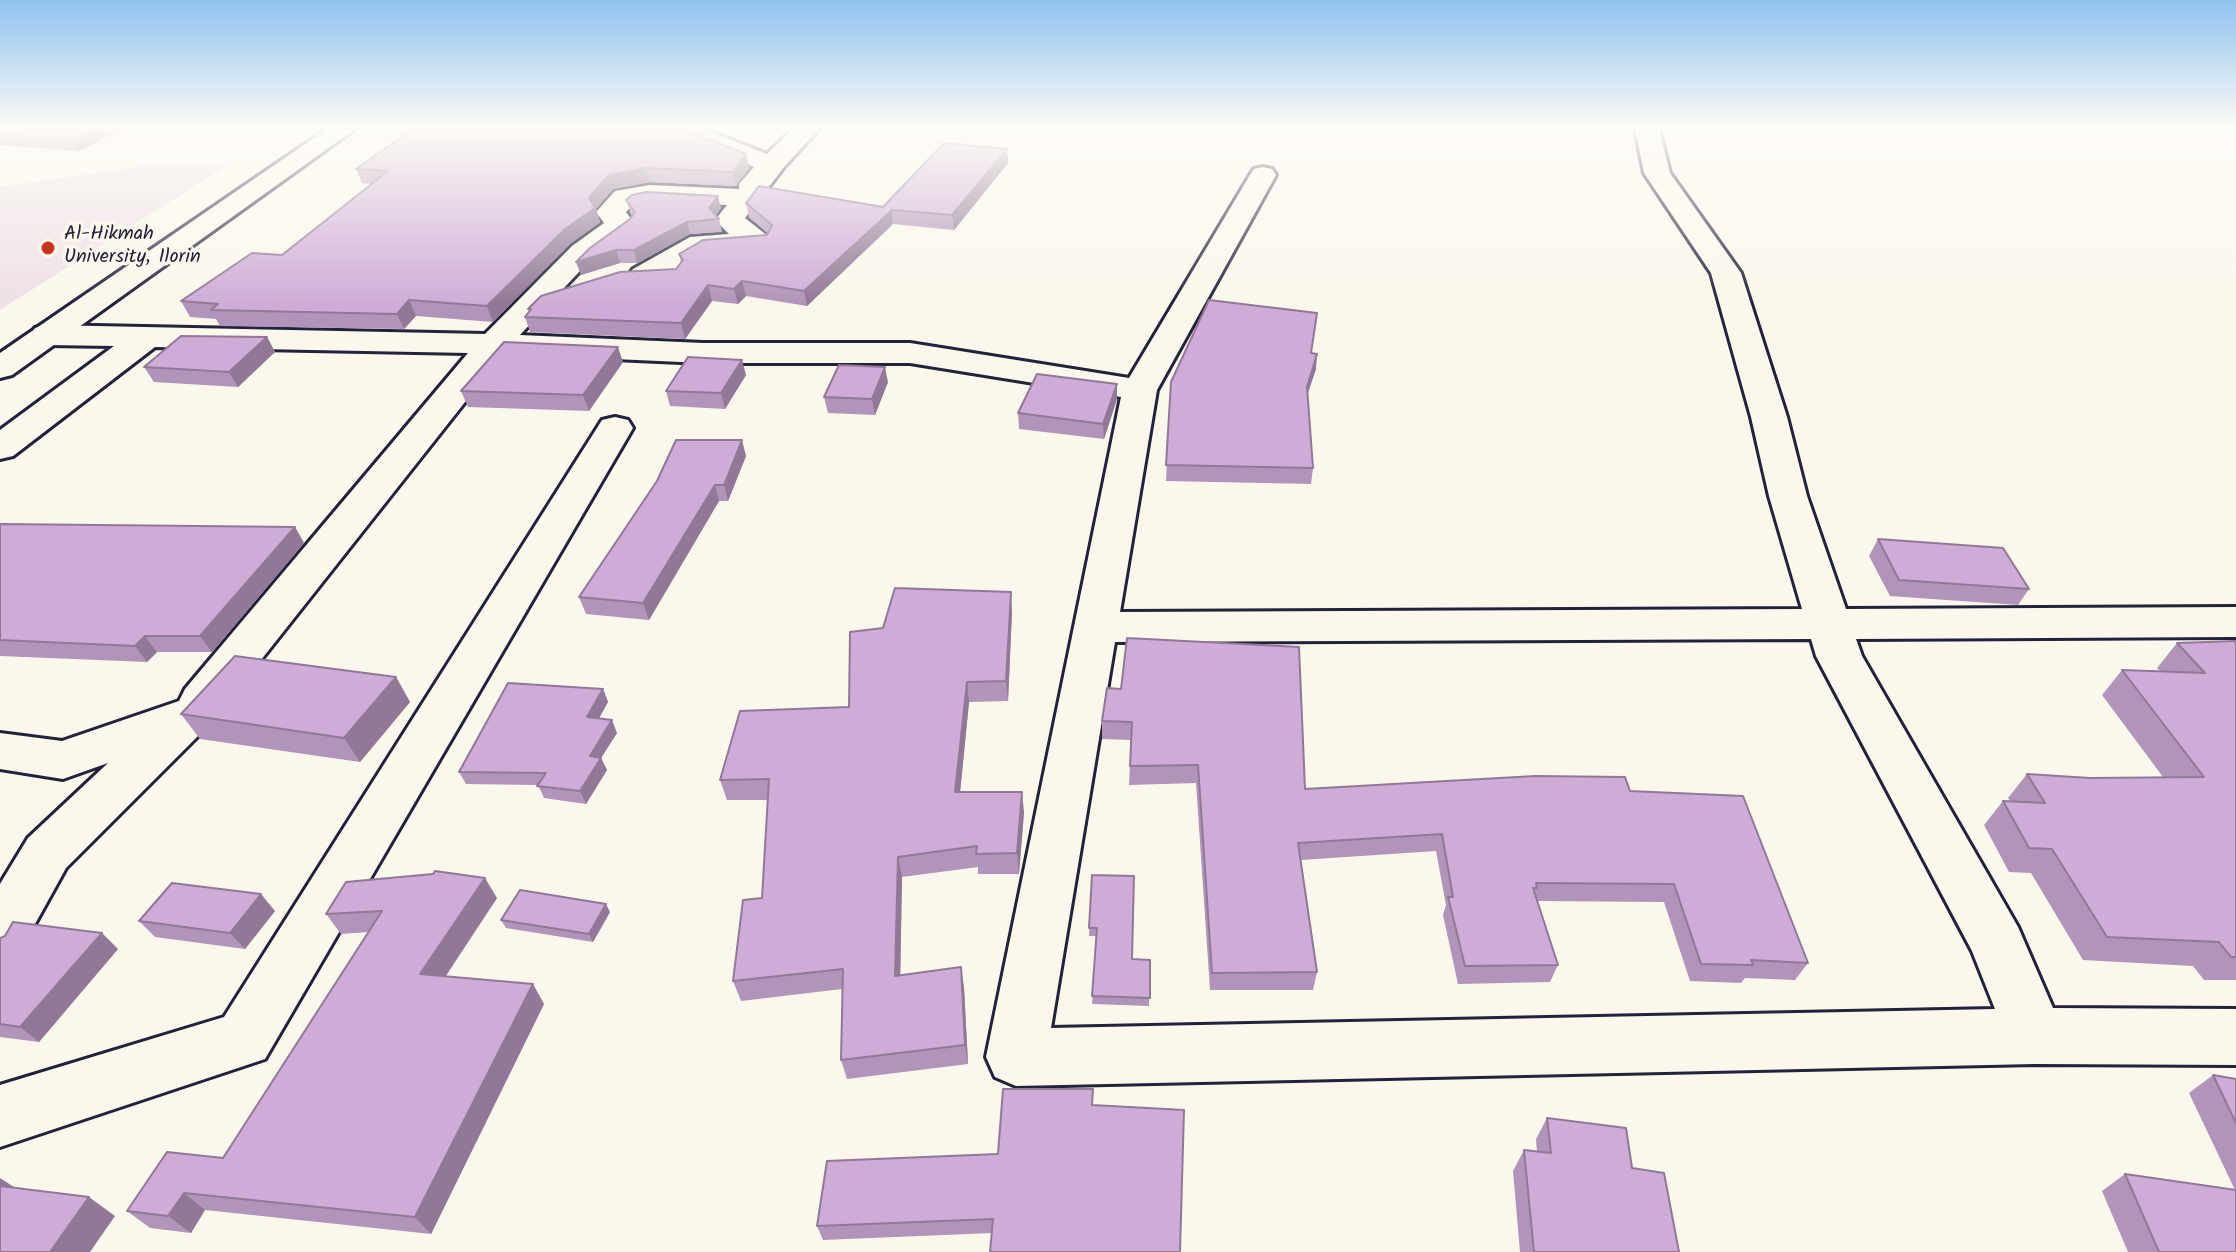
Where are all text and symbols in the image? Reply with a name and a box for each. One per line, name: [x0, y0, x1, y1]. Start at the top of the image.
place label: Al-Hikmah University, Ilorin: [64, 224, 201, 271]
marker: Al-Hikmah University, Ilorin: [39, 239, 57, 257]

